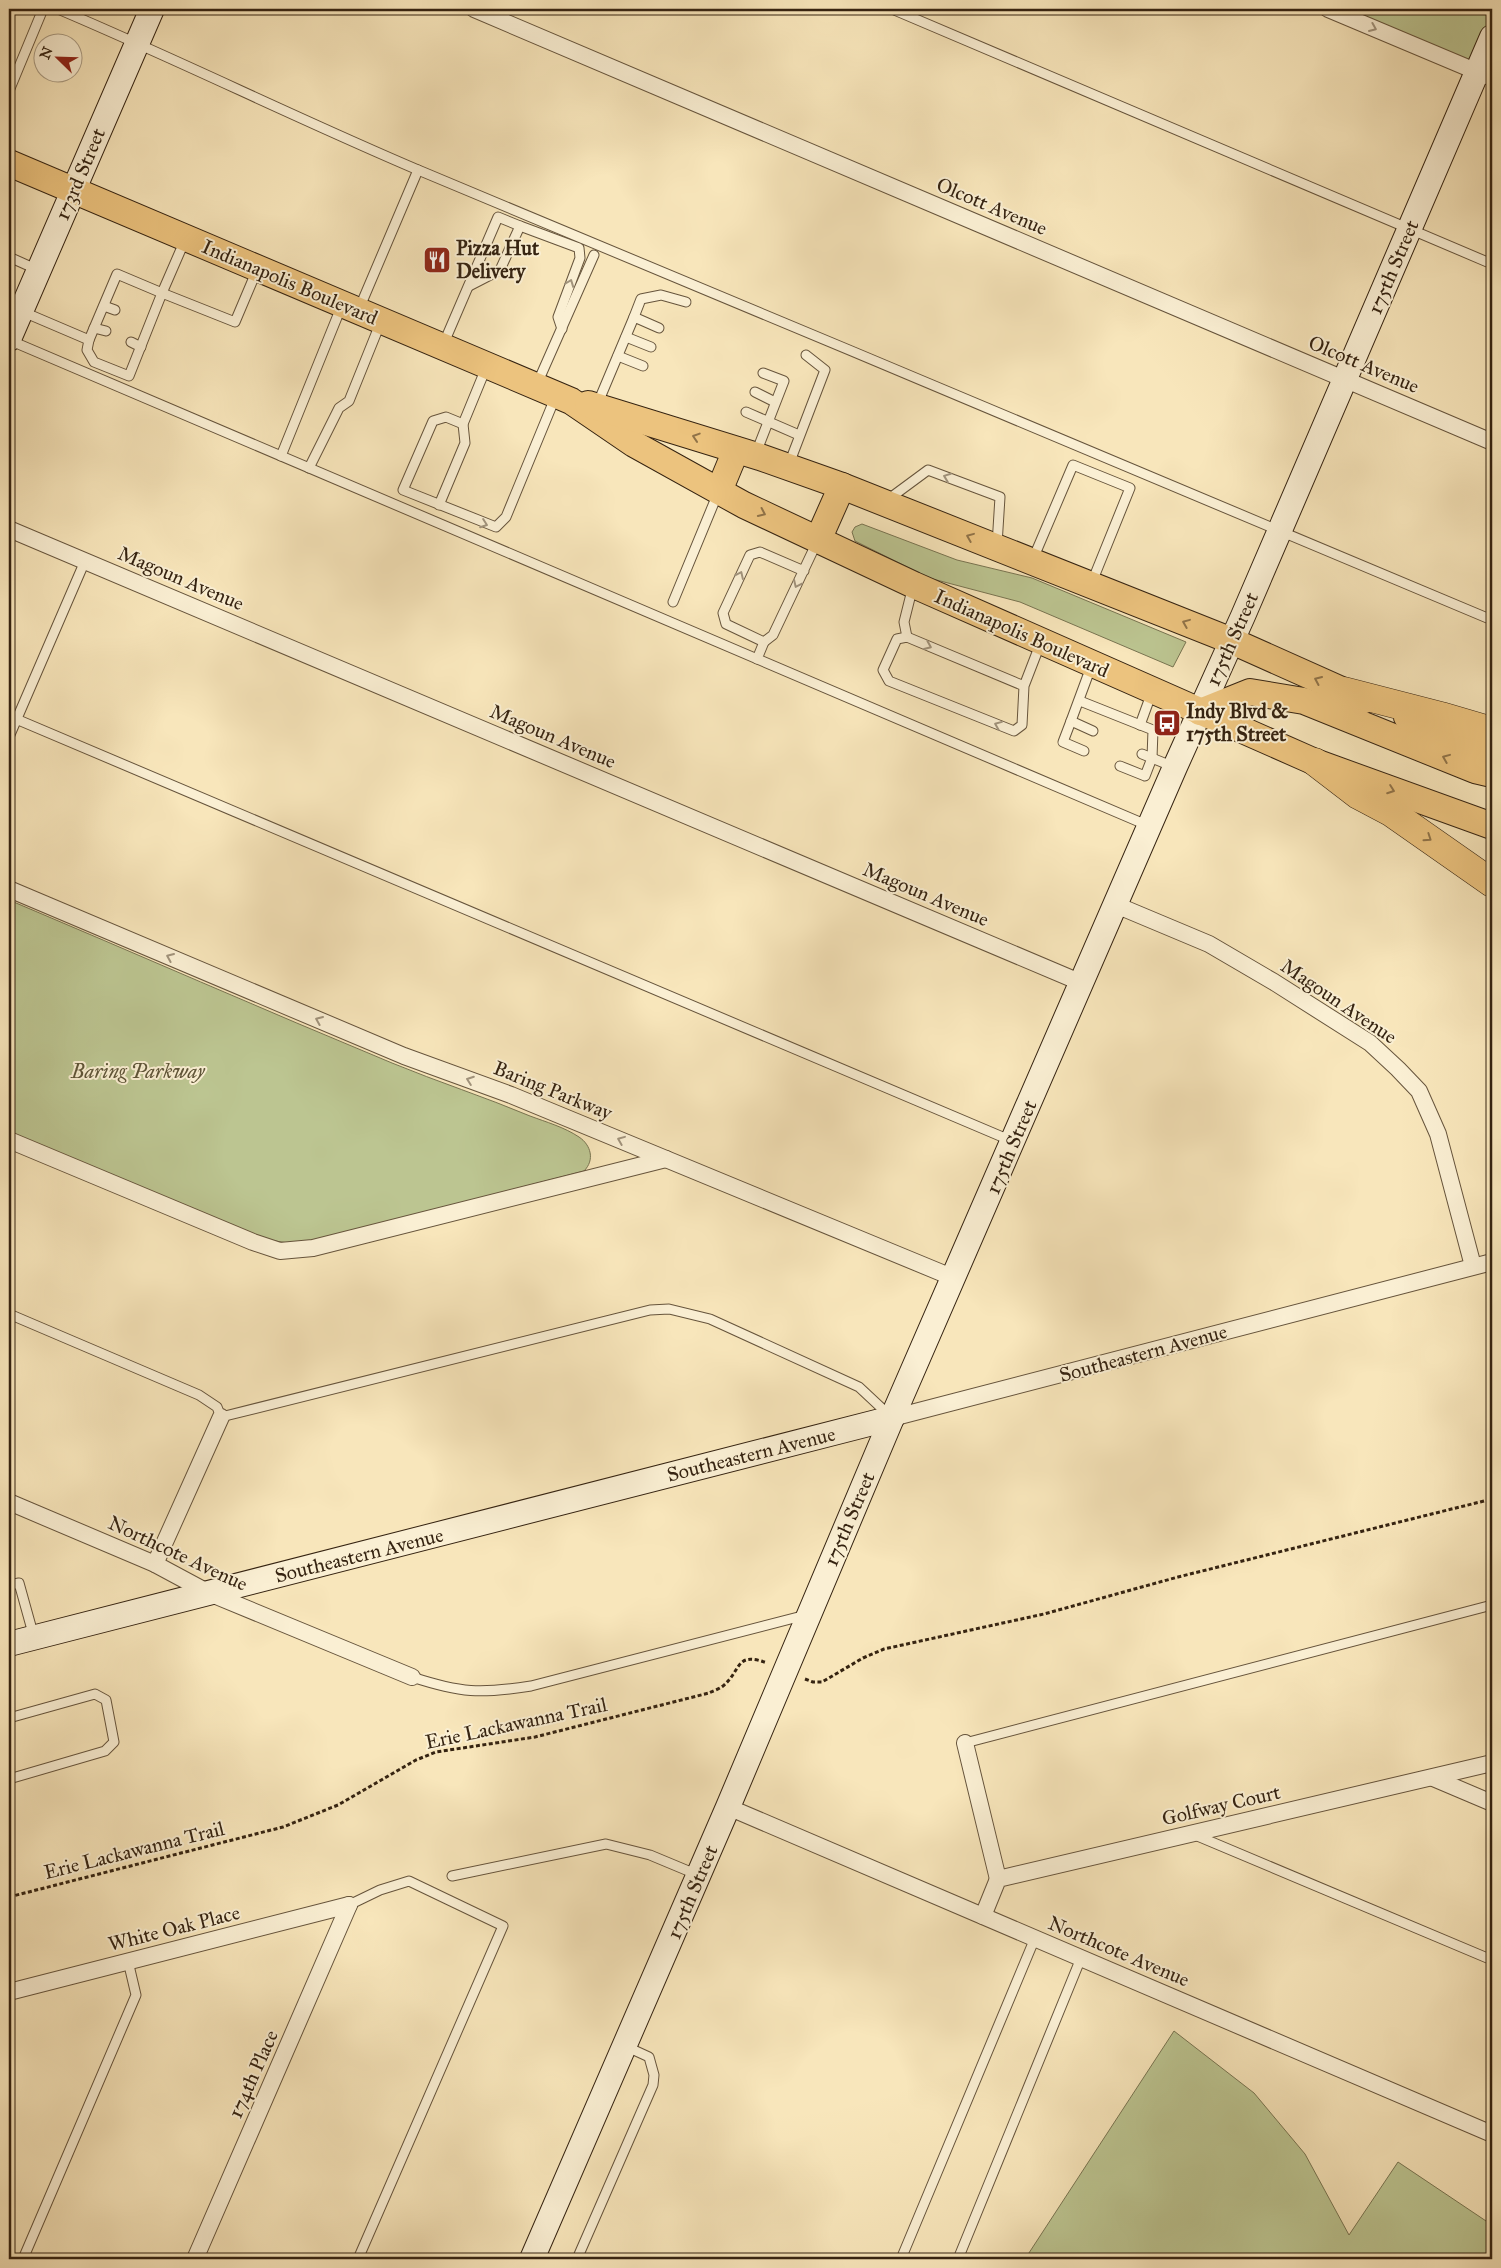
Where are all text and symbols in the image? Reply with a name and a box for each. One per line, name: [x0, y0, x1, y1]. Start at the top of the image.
one-way arrow: [1368, 21, 1377, 32]
north arrow: [32, 32, 82, 82]
text: N: [36, 44, 57, 62]
street label: 173rd Street: [50, 124, 110, 224]
street label: Olcott Avenue: [933, 172, 1051, 240]
street label: 175th Street: [1362, 216, 1424, 318]
street label: Indianapolis Boulevard: [199, 234, 381, 330]
place label: Pizza Hut Delivery: [456, 236, 540, 284]
restaurant icon: Pizza Hut Delivery: [422, 245, 452, 275]
one-way arrow: [564, 279, 575, 288]
street label: Olcott Avenue: [1305, 330, 1423, 398]
one-way arrow: [693, 433, 701, 443]
one-way arrow: [944, 473, 952, 483]
one-way arrow: [757, 507, 766, 518]
one-way arrow: [479, 518, 488, 528]
one-way arrow: [967, 533, 975, 543]
street label: Magoun Avenue: [114, 541, 248, 616]
one-way arrow: [734, 571, 745, 580]
one-way arrow: [793, 579, 804, 588]
street label: Indianapolis Boulevard: [931, 584, 1113, 682]
street label: 175th Street: [1201, 588, 1263, 690]
one-way arrow: [1183, 619, 1191, 629]
one-way arrow: [923, 639, 932, 650]
one-way arrow: [1314, 675, 1323, 686]
street label: Magoun Avenue: [486, 699, 620, 774]
place label: Indy Blvd & 175th Street: [1186, 699, 1288, 746]
bus stop icon: Indy Blvd & 175th Street: [1152, 708, 1182, 738]
one-way arrow: [994, 721, 1003, 731]
one-way arrow: [1442, 754, 1451, 764]
one-way arrow: [1386, 784, 1395, 794]
one-way arrow: [1422, 832, 1432, 841]
street label: Magoun Avenue: [859, 857, 993, 932]
one-way arrow: [166, 953, 175, 963]
street label: Magoun Avenue: [1276, 953, 1401, 1049]
one-way arrow: [315, 1016, 324, 1027]
street label: Baring Parkway: [490, 1055, 616, 1126]
park label: Baring Parkway: [70, 1059, 206, 1083]
one-way arrow: [467, 1076, 475, 1086]
street label: 175th Street: [980, 1096, 1042, 1198]
one-way arrow: [617, 1136, 626, 1147]
street label: Southeastern Avenue: [1056, 1319, 1230, 1387]
street label: Southeastern Avenue: [664, 1421, 838, 1487]
street label: 175th Street: [818, 1468, 880, 1570]
street label: Northcote Avenue: [105, 1510, 251, 1596]
street label: Southeastern Avenue: [272, 1522, 446, 1588]
street label: Erie Lackawanna Trail: [423, 1692, 610, 1754]
street label: Golfway Court: [1159, 1780, 1283, 1830]
street label: Erie Lackawanna Trail: [41, 1816, 227, 1884]
street label: 175th Street: [661, 1841, 723, 1943]
street label: White Oak Place: [106, 1900, 242, 1956]
street label: Northcote Avenue: [1045, 1910, 1193, 1992]
street label: 174th Place: [223, 2026, 283, 2122]

